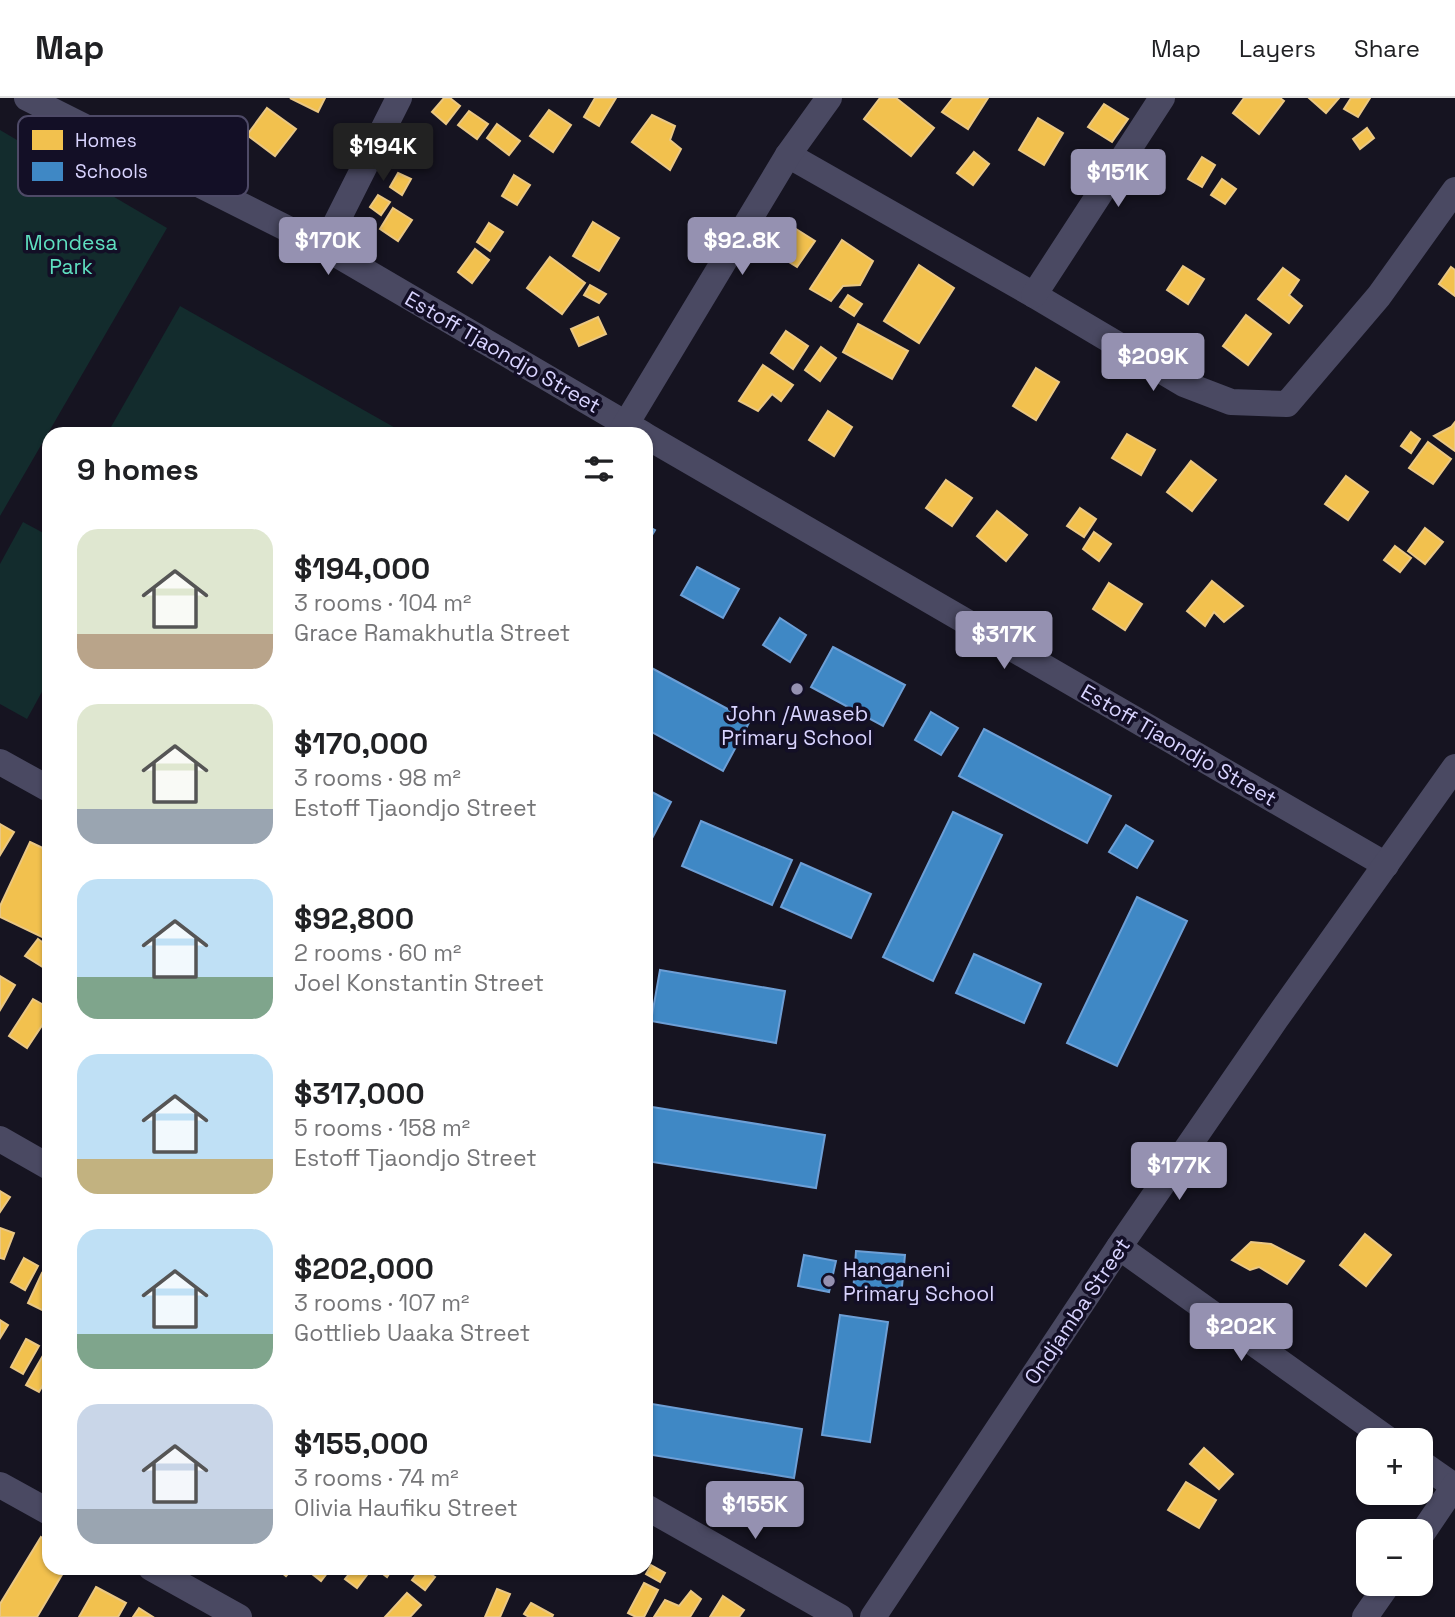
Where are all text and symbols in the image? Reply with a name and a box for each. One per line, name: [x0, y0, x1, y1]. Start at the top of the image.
text: Map: [35, 27, 104, 69]
text: Map: [1151, 33, 1201, 64]
text: Layers: [1239, 33, 1316, 64]
text: Share: [1354, 33, 1420, 64]
legend: [18, 116, 248, 196]
pin: $194K: [334, 123, 432, 183]
text: Homes: [75, 128, 137, 153]
text: $194K: [349, 131, 417, 161]
pin: $151K: [1069, 150, 1167, 209]
text: $151K: [1087, 157, 1149, 187]
text: Schools: [75, 159, 148, 184]
pin: $170K: [279, 218, 377, 277]
pin: $92.8K: [685, 218, 799, 277]
text: $170K: [295, 225, 361, 255]
text: $92.8K: [704, 225, 780, 255]
park label: Mondesa Park: [24, 229, 118, 280]
street label: Estoff Tjaondjo Street: [400, 285, 606, 419]
pin: $209K: [1104, 334, 1202, 393]
text: $209K: [1117, 341, 1189, 371]
text: 9 homes: [77, 450, 199, 489]
icon: filters: [580, 450, 618, 488]
text: $194,000: [294, 549, 430, 588]
icon: home: [133, 557, 217, 641]
text: 3 rooms · 104 m²: [294, 588, 471, 618]
pin: $317K: [955, 612, 1053, 671]
text: Grace Ramakhutla Street: [294, 618, 570, 648]
text: $317K: [971, 619, 1037, 649]
street label: Estoff Tjaondjo Street: [1076, 678, 1282, 812]
marker: John /Awaseb Primary School: [789, 681, 805, 697]
place label: John /Awaseb Primary School: [721, 700, 873, 751]
text: $170,000: [294, 724, 428, 763]
icon: home: [133, 732, 217, 816]
text: 3 rooms · 98 m²: [294, 763, 461, 793]
text: Estoff Tjaondjo Street: [294, 793, 537, 823]
text: $92,800: [294, 899, 414, 938]
icon: home: [133, 907, 217, 991]
text: 2 rooms · 60 m²: [294, 938, 461, 968]
text: Joel Konstantin Street: [294, 968, 544, 998]
text: $317,000: [294, 1074, 425, 1113]
icon: home: [133, 1082, 217, 1166]
text: 5 rooms · 158 m²: [294, 1113, 470, 1143]
pin: $177K: [1130, 1142, 1228, 1202]
text: Estoff Tjaondjo Street: [294, 1143, 537, 1173]
text: $177K: [1147, 1150, 1211, 1180]
street label: Ondjamba Street: [1018, 1233, 1136, 1389]
text: $202,000: [294, 1249, 434, 1288]
place label: Hanganeni Primary School: [843, 1256, 994, 1307]
icon: home: [133, 1257, 217, 1341]
marker: Hanganeni Primary School: [821, 1273, 837, 1289]
text: 3 rooms · 107 m²: [294, 1288, 470, 1318]
pin: $202K: [1192, 1304, 1290, 1363]
text: $202K: [1206, 1311, 1276, 1341]
text: Gottlieb Uaaka Street: [294, 1318, 530, 1348]
text: $155,000: [294, 1424, 429, 1463]
map controls: [1356, 1428, 1433, 1596]
button: +: [1356, 1428, 1433, 1505]
icon: home: [133, 1432, 217, 1516]
text: 3 rooms · 74 m²: [294, 1463, 459, 1493]
pin: $155K: [706, 1482, 804, 1541]
text: $155K: [722, 1489, 788, 1519]
text: Olivia Haufiku Street: [294, 1493, 518, 1523]
button: −: [1356, 1519, 1433, 1596]

